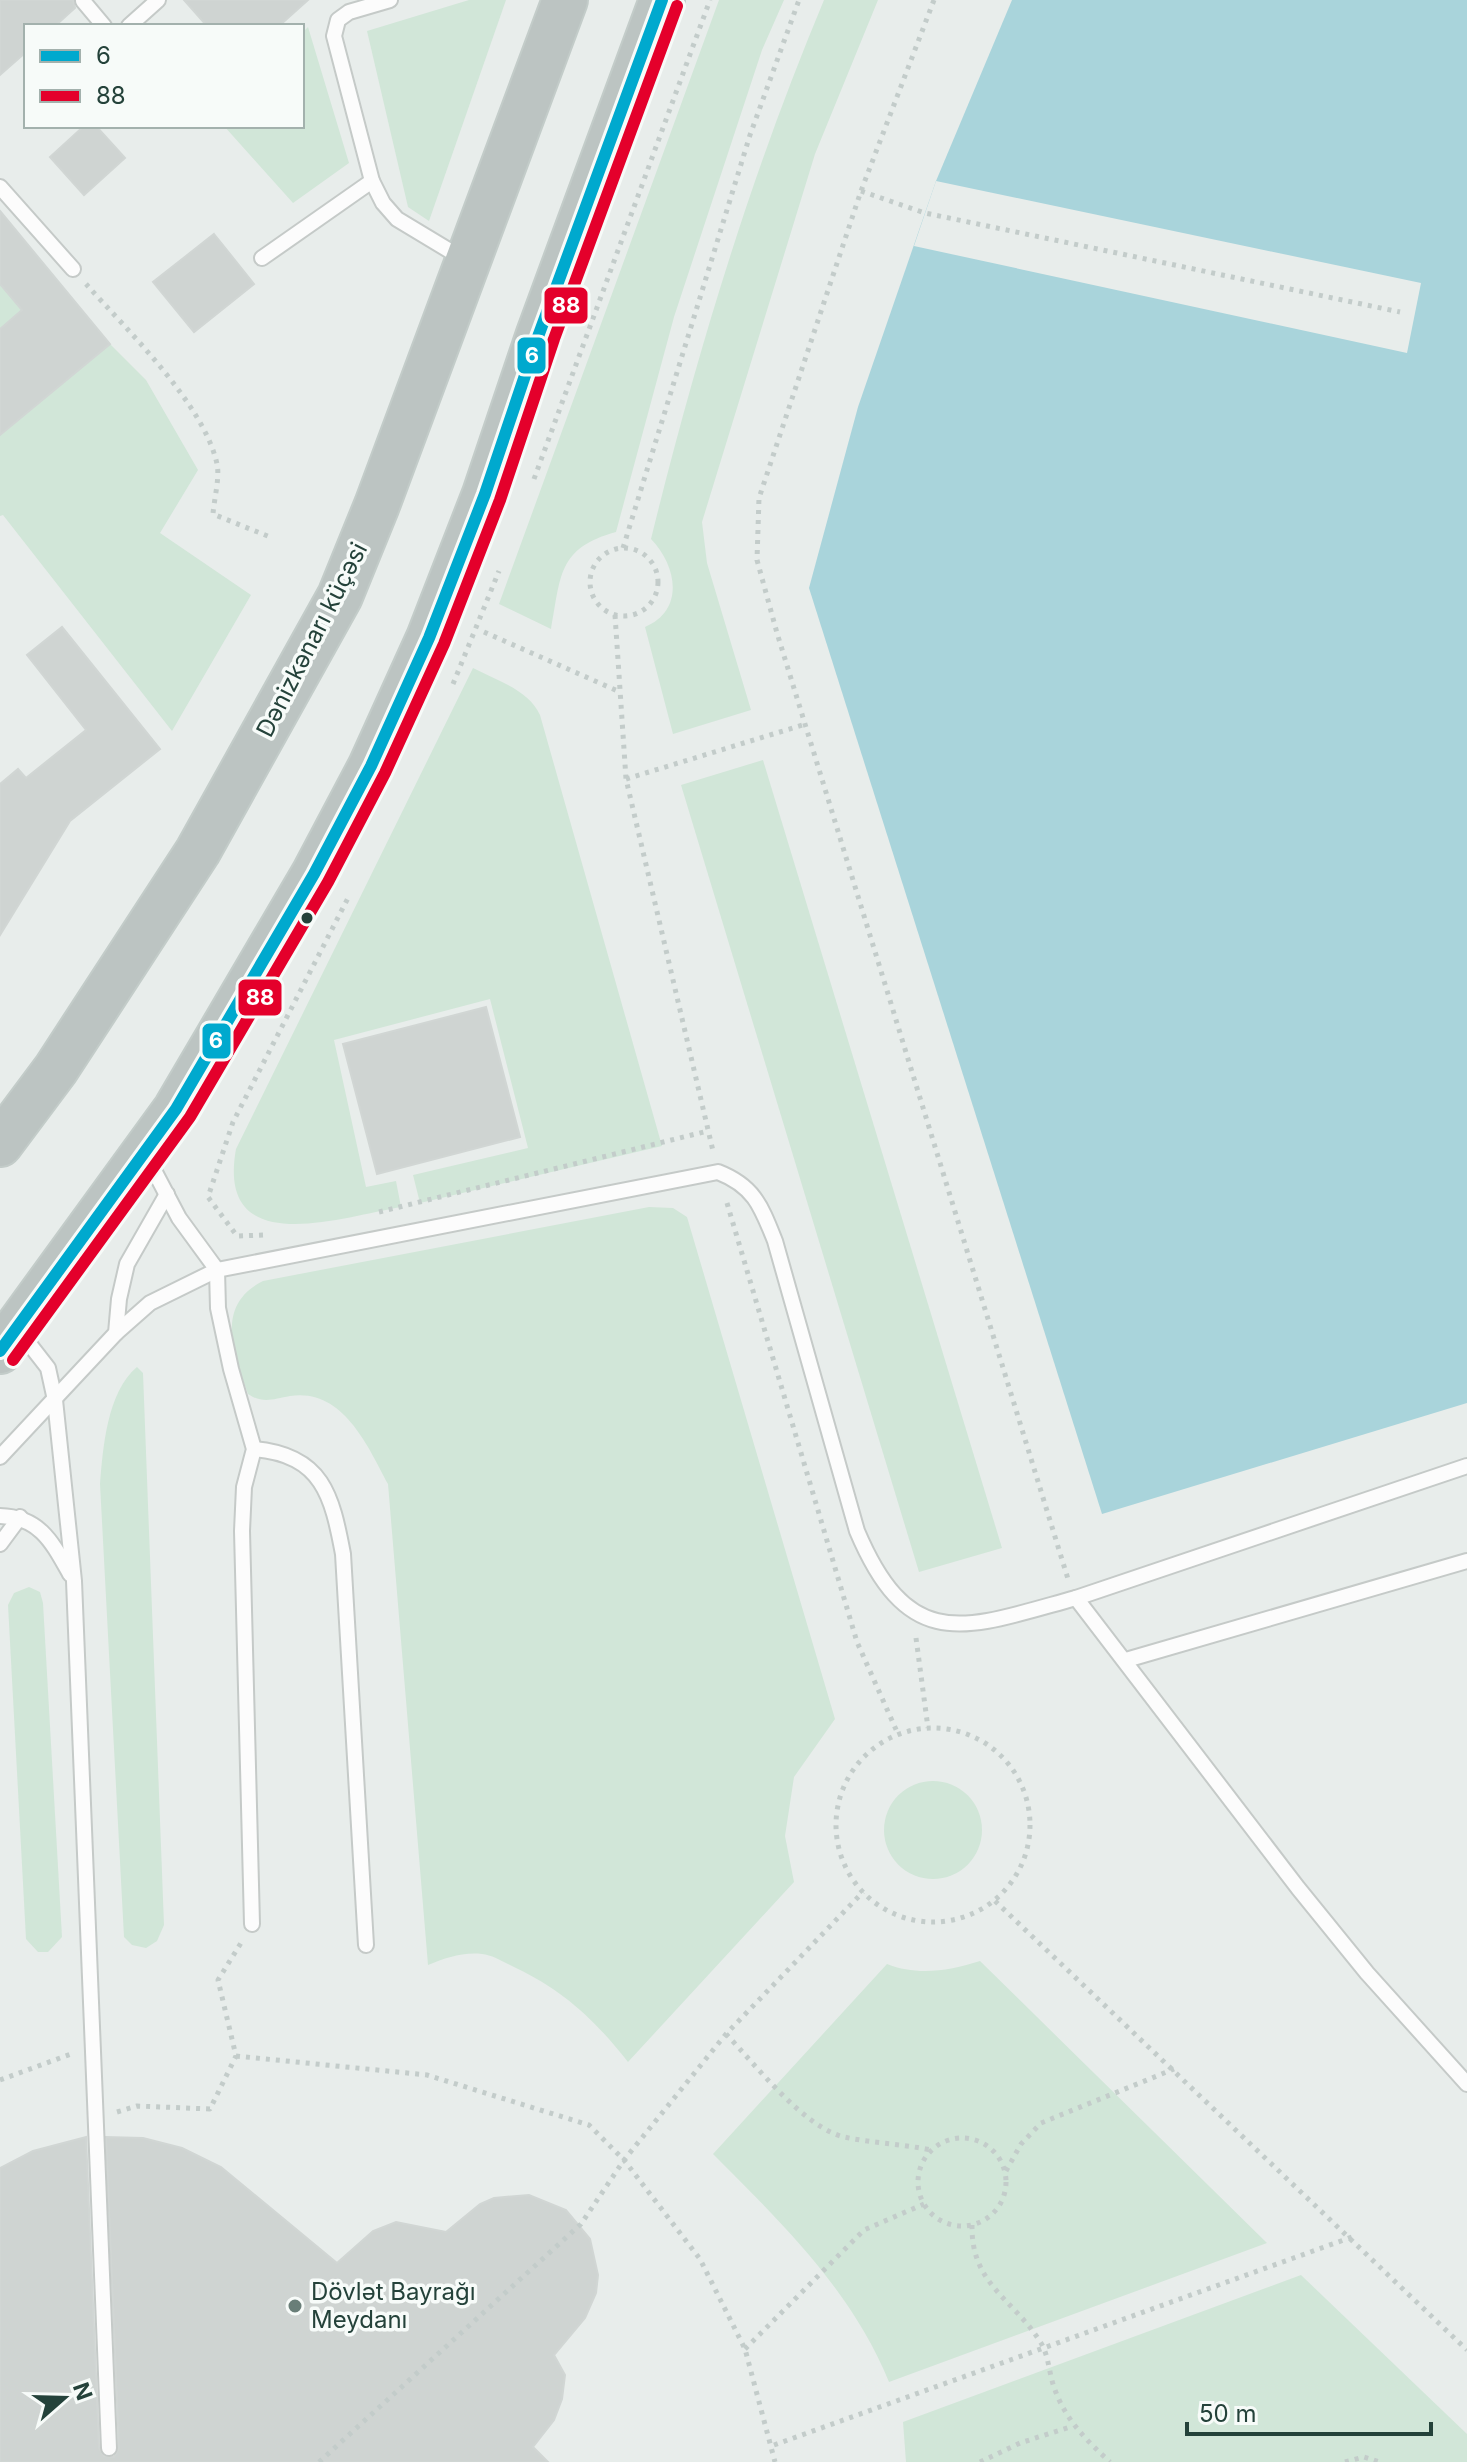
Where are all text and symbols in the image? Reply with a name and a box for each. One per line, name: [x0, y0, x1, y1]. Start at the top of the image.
legend: [24, 24, 304, 128]
text: 6: [96, 41, 111, 70]
text: 88: [96, 81, 126, 110]
line badge: 88: [543, 286, 589, 325]
text: 88: [552, 292, 580, 318]
line badge: 6: [516, 336, 547, 375]
text: 6: [525, 342, 539, 368]
street label: Dənizkənarı küçəsi: [250, 538, 373, 742]
unlabelled marker: [299, 910, 315, 926]
line badge: 88: [237, 978, 283, 1017]
text: 88: [246, 984, 274, 1010]
line badge: 6: [201, 1022, 232, 1060]
text: 6: [209, 1027, 223, 1053]
place label: Dövlət Bayrağı Meydanı: [311, 2277, 476, 2334]
marker: Dövlət Bayrağı Meydanı: [286, 2297, 304, 2315]
north arrow: [24, 2358, 104, 2438]
text: N: [68, 2379, 98, 2403]
scale bar: [1187, 2386, 1431, 2436]
text: 50 m: [1199, 2399, 1257, 2428]

